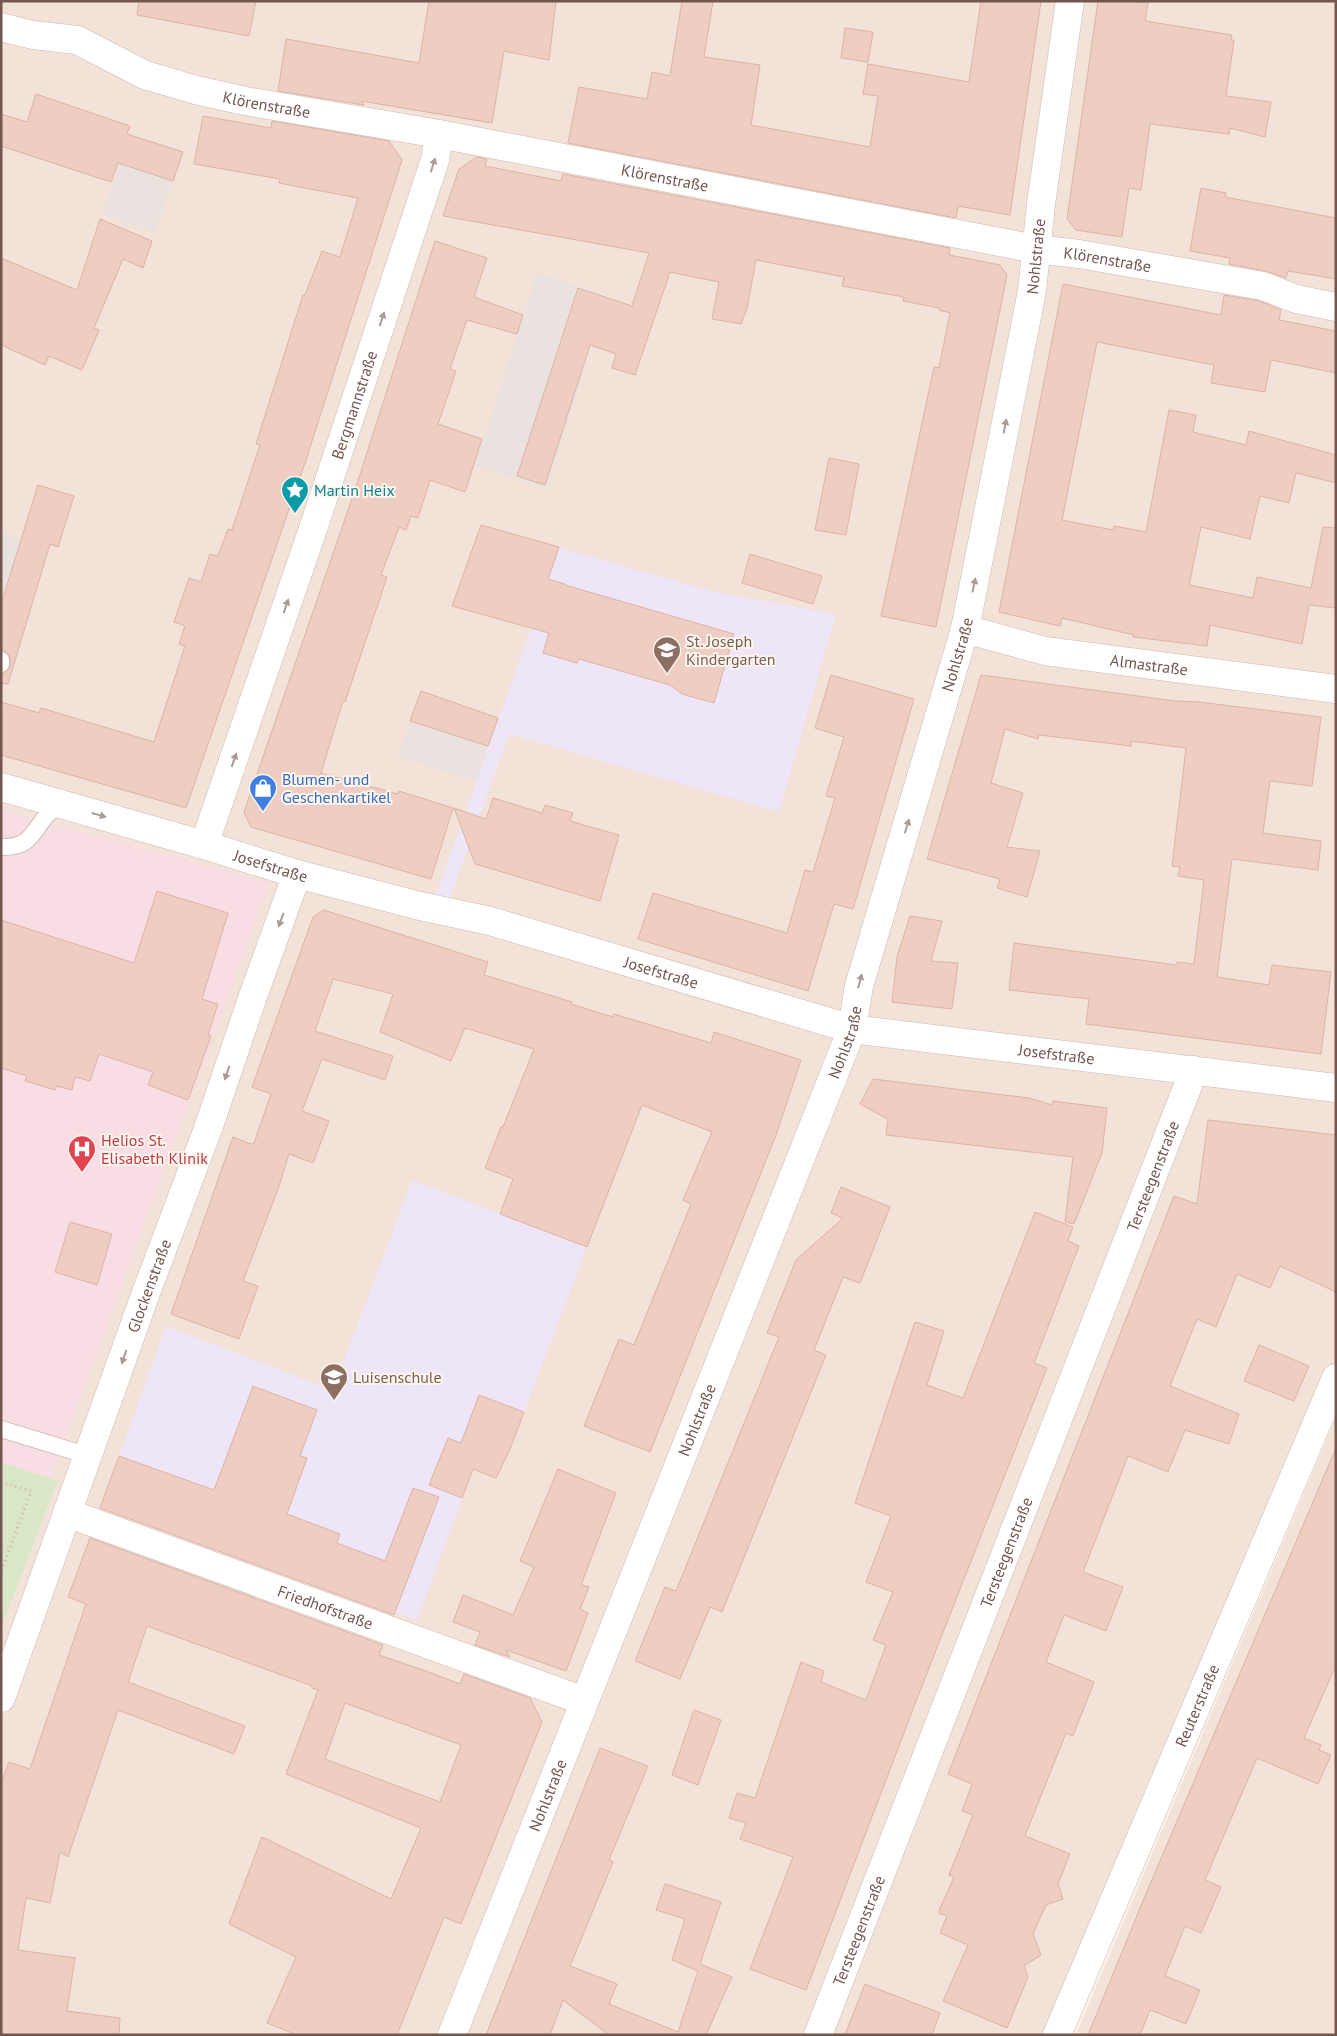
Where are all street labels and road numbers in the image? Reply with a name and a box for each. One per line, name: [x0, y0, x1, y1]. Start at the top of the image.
street label: Klörenstraße: [221, 86, 312, 122]
street label: Klörenstraße: [620, 159, 710, 196]
street label: Nohlstraße: [1022, 218, 1049, 295]
street label: Klörenstraße: [1062, 242, 1153, 276]
street label: Bergmannstraße: [327, 348, 381, 462]
street label: Nohlstraße: [937, 616, 977, 694]
street label: Almastraße: [1109, 650, 1189, 680]
street label: Josefstraße: [230, 845, 310, 886]
street label: Josefstraße: [621, 951, 701, 993]
street label: Nohlstraße: [823, 1004, 866, 1082]
street label: Josefstraße: [1016, 1039, 1096, 1068]
street label: Tersteegenstraße: [1122, 1118, 1183, 1234]
street label: Glockenstraße: [123, 1236, 175, 1335]
street label: Nohlstraße: [673, 1381, 720, 1459]
street label: Tersteegenstraße: [975, 1494, 1037, 1611]
street label: Friedhofstraße: [275, 1580, 376, 1634]
street label: Reuterstraße: [1171, 1661, 1223, 1750]
street label: Nohlstraße: [524, 1756, 571, 1834]
street label: Tersteegenstraße: [828, 1872, 889, 1989]

